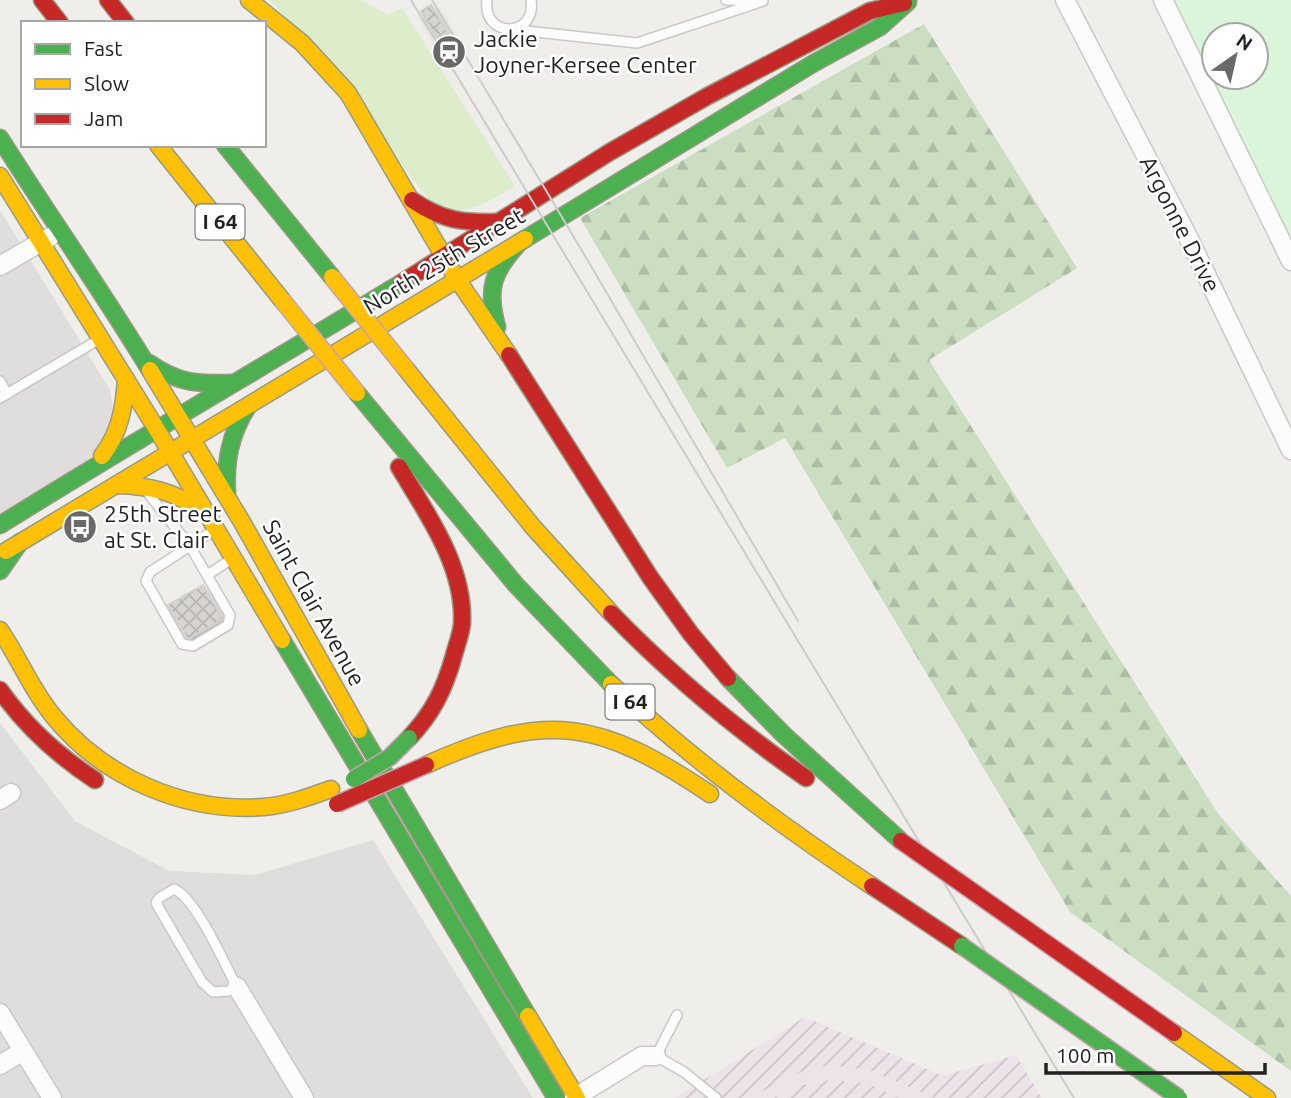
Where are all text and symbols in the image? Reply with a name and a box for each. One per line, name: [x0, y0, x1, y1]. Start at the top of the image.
legend: [21, 21, 266, 147]
north arrow: [1200, 21, 1270, 91]
place label: Jackie Joyner-Kersee Center: [474, 26, 697, 77]
text: N: [1232, 29, 1257, 55]
station icon: Jackie Joyner-Kersee Center: [430, 33, 468, 71]
text: Fast: [84, 36, 122, 60]
text: Slow: [84, 71, 129, 95]
text: Jam: [84, 106, 123, 130]
street label: Argonne Drive: [1135, 152, 1225, 296]
street label: North 25th Street: [359, 203, 529, 319]
road number: I 64: [196, 204, 244, 240]
place label: 25th Street at St. Clair: [104, 501, 222, 552]
bus stop icon: 25th Street at St. Clair: [61, 508, 99, 546]
street label: Saint Clair Avenue: [258, 515, 370, 690]
road number: I 64: [606, 684, 654, 720]
scale bar: [1046, 1032, 1265, 1076]
text: 100 m: [1056, 1043, 1114, 1067]

